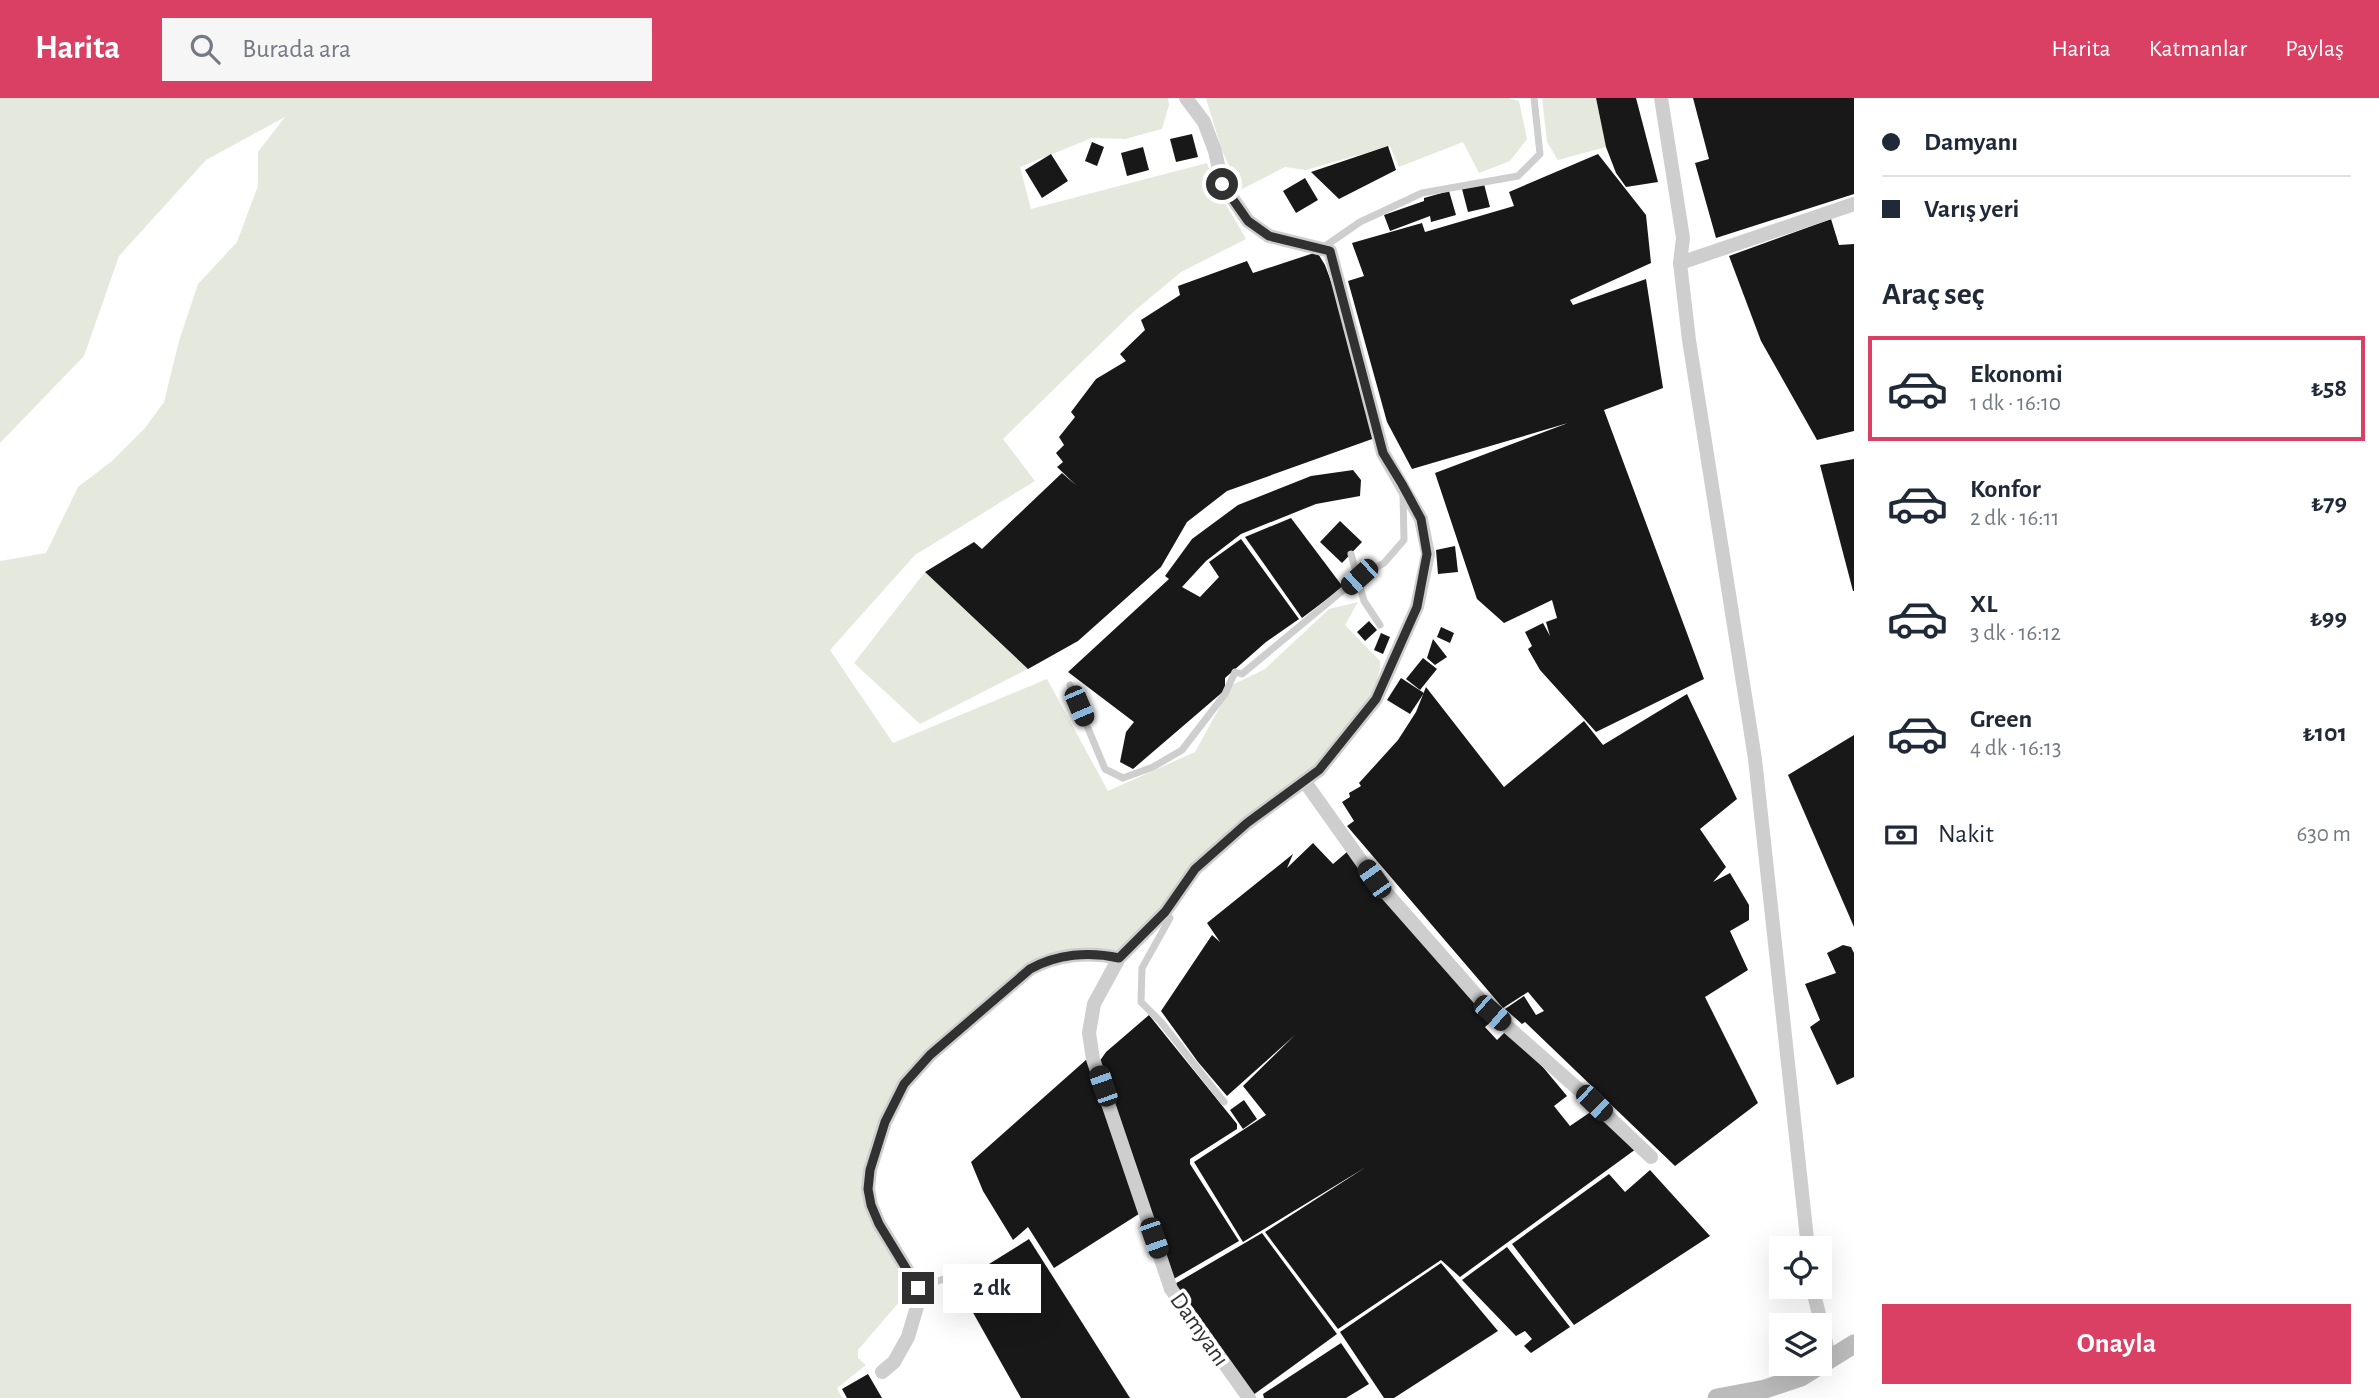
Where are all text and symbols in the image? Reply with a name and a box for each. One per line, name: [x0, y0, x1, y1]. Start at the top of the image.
search box: [162, 18, 652, 81]
icon: search: [186, 30, 224, 68]
text: Harita: [35, 32, 120, 65]
text: Burada ara: [242, 36, 351, 62]
text: Harita: [2052, 37, 2111, 61]
text: Katmanlar: [2149, 37, 2247, 61]
text: Paylaş: [2285, 37, 2344, 61]
text: Damyanı: [1924, 129, 2018, 155]
route start: [1206, 168, 1238, 200]
text: Varış yeri: [1924, 196, 2019, 222]
text: Araç seç: [1882, 278, 1984, 310]
icon: car: [1886, 357, 1949, 420]
text: Ekonomi: [1970, 361, 2063, 387]
text: ₺58: [2311, 375, 2347, 401]
text: 1 dk · 16:10: [1970, 392, 2061, 415]
icon: car: [1886, 472, 1949, 535]
text: Konfor: [1970, 476, 2041, 502]
text: ₺79: [2311, 490, 2347, 516]
text: 2 dk · 16:11: [1970, 507, 2059, 530]
car: [1337, 555, 1382, 599]
icon: car: [1886, 587, 1949, 650]
text: XL: [1970, 591, 1997, 617]
text: ₺99: [2310, 605, 2347, 631]
text: 3 dk · 16:12: [1970, 622, 2061, 645]
car: [1062, 683, 1097, 729]
icon: car: [1886, 702, 1949, 765]
text: Green: [1970, 706, 2032, 732]
text: ₺101: [2302, 720, 2347, 746]
text: 4 dk · 16:13: [1970, 737, 2062, 760]
icon: cash: [1882, 816, 1920, 854]
text: Nakit: [1938, 821, 1994, 847]
text: 630 m: [2296, 823, 2351, 846]
car: [1354, 856, 1395, 902]
car: [1470, 991, 1515, 1035]
car: [1087, 1063, 1120, 1109]
car: [1572, 1081, 1617, 1125]
car: [1138, 1215, 1171, 1261]
map controls: [1769, 1236, 1832, 1376]
button: locate: [1769, 1236, 1832, 1299]
callout: 2 dk: [942, 1264, 1040, 1312]
route end: [902, 1272, 934, 1304]
text: 2 dk: [973, 1277, 1011, 1300]
street label: Damyanı: [1165, 1288, 1233, 1371]
button: Onayla: [1882, 1304, 2351, 1384]
button: layers: [1769, 1313, 1832, 1376]

